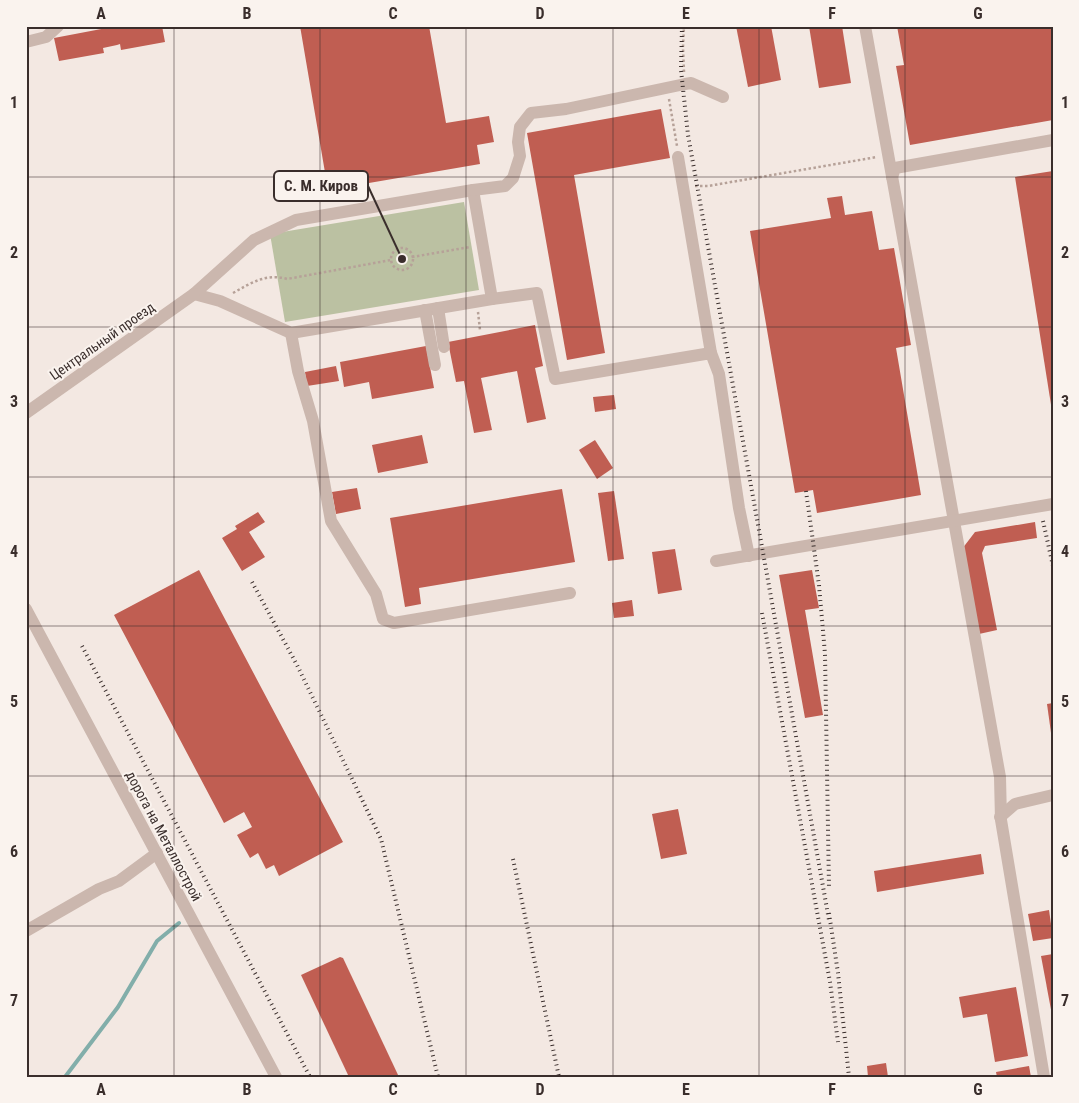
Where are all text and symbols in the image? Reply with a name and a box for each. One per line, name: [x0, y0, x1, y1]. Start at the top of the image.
text: A: [96, 4, 106, 23]
text: B: [243, 4, 252, 23]
text: C: [388, 4, 398, 23]
text: D: [535, 4, 545, 23]
text: E: [682, 4, 690, 23]
text: F: [828, 4, 836, 23]
text: G: [973, 4, 983, 23]
text: 1: [10, 93, 18, 112]
text: 1: [1061, 93, 1069, 112]
callout: С. М. Киров: [274, 171, 368, 201]
text: С. М. Киров: [284, 177, 358, 195]
text: 2: [10, 243, 18, 262]
text: 2: [1061, 243, 1069, 262]
street label: Центральный проезд: [46, 298, 158, 383]
text: 3: [10, 392, 18, 411]
text: 3: [1061, 392, 1069, 411]
text: 4: [10, 542, 18, 561]
text: 4: [1061, 542, 1069, 561]
text: 5: [10, 692, 18, 711]
text: 5: [1061, 692, 1069, 711]
street label: дорога на Металлострой: [123, 768, 205, 904]
text: 6: [10, 842, 18, 861]
text: 6: [1061, 842, 1069, 861]
text: 7: [10, 991, 18, 1010]
text: 7: [1061, 991, 1069, 1010]
text: A: [96, 1080, 106, 1099]
text: B: [243, 1080, 252, 1099]
text: C: [388, 1080, 398, 1099]
text: D: [535, 1080, 545, 1099]
text: E: [682, 1080, 690, 1099]
text: F: [828, 1080, 836, 1099]
text: G: [973, 1080, 983, 1099]

